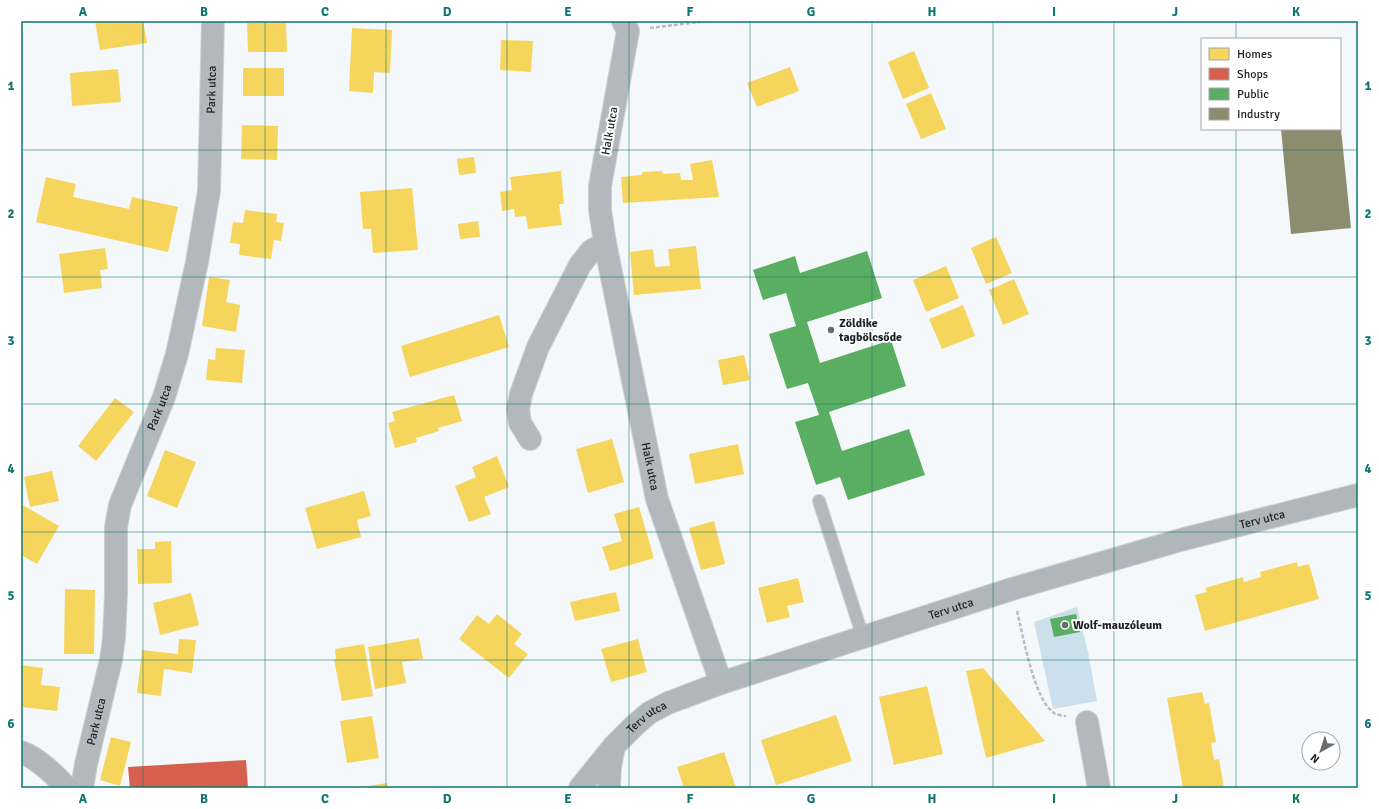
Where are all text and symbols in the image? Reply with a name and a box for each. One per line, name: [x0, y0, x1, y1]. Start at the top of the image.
text: A: [79, 4, 88, 20]
text: B: [200, 4, 208, 20]
text: C: [321, 4, 329, 20]
text: D: [443, 4, 452, 20]
text: E: [564, 4, 572, 20]
text: F: [687, 4, 694, 20]
text: G: [807, 4, 815, 20]
text: H: [928, 4, 936, 20]
text: I: [1052, 4, 1056, 20]
text: J: [1172, 4, 1178, 20]
text: K: [1292, 4, 1300, 20]
legend: [1201, 38, 1341, 130]
text: Homes: [1237, 47, 1272, 62]
street label: Park utca: [203, 65, 219, 114]
text: Shops: [1237, 67, 1268, 82]
text: 1: [7, 78, 15, 94]
text: 1: [1364, 78, 1372, 94]
text: Public: [1237, 87, 1269, 102]
street label: Halk utca: [598, 106, 622, 156]
text: Industry: [1237, 107, 1280, 122]
text: 2: [7, 206, 15, 222]
text: 2: [1364, 206, 1372, 222]
place label: Zöldike tagbölcsőde: [838, 316, 902, 345]
marker: Zöldike tagbölcsőde: [826, 325, 836, 335]
text: 3: [7, 333, 15, 349]
text: 3: [1364, 333, 1372, 349]
street label: Park utca: [144, 383, 175, 433]
street label: Halk utca: [638, 441, 663, 492]
text: 4: [7, 461, 15, 477]
text: 4: [1364, 461, 1372, 477]
street label: Terv utca: [1238, 506, 1287, 532]
text: 5: [7, 588, 15, 604]
text: 5: [1364, 588, 1372, 604]
street label: Terv utca: [927, 594, 975, 623]
place label: Wolf-mauzóleum: [1073, 618, 1162, 633]
marker: Wolf-mauzóleum: [1060, 620, 1070, 630]
street label: Park utca: [83, 696, 109, 747]
street label: Terv utca: [623, 698, 669, 737]
text: 6: [7, 716, 15, 732]
text: 6: [1364, 716, 1372, 732]
north arrow: [1301, 731, 1341, 771]
text: N: [1308, 751, 1322, 766]
text: A: [79, 791, 88, 807]
text: B: [200, 791, 208, 807]
text: C: [321, 791, 329, 807]
text: D: [443, 791, 452, 807]
text: E: [564, 791, 572, 807]
text: F: [687, 791, 694, 807]
text: G: [807, 791, 815, 807]
text: H: [928, 791, 936, 807]
text: I: [1052, 791, 1056, 807]
text: J: [1172, 791, 1178, 807]
text: K: [1292, 791, 1300, 807]

